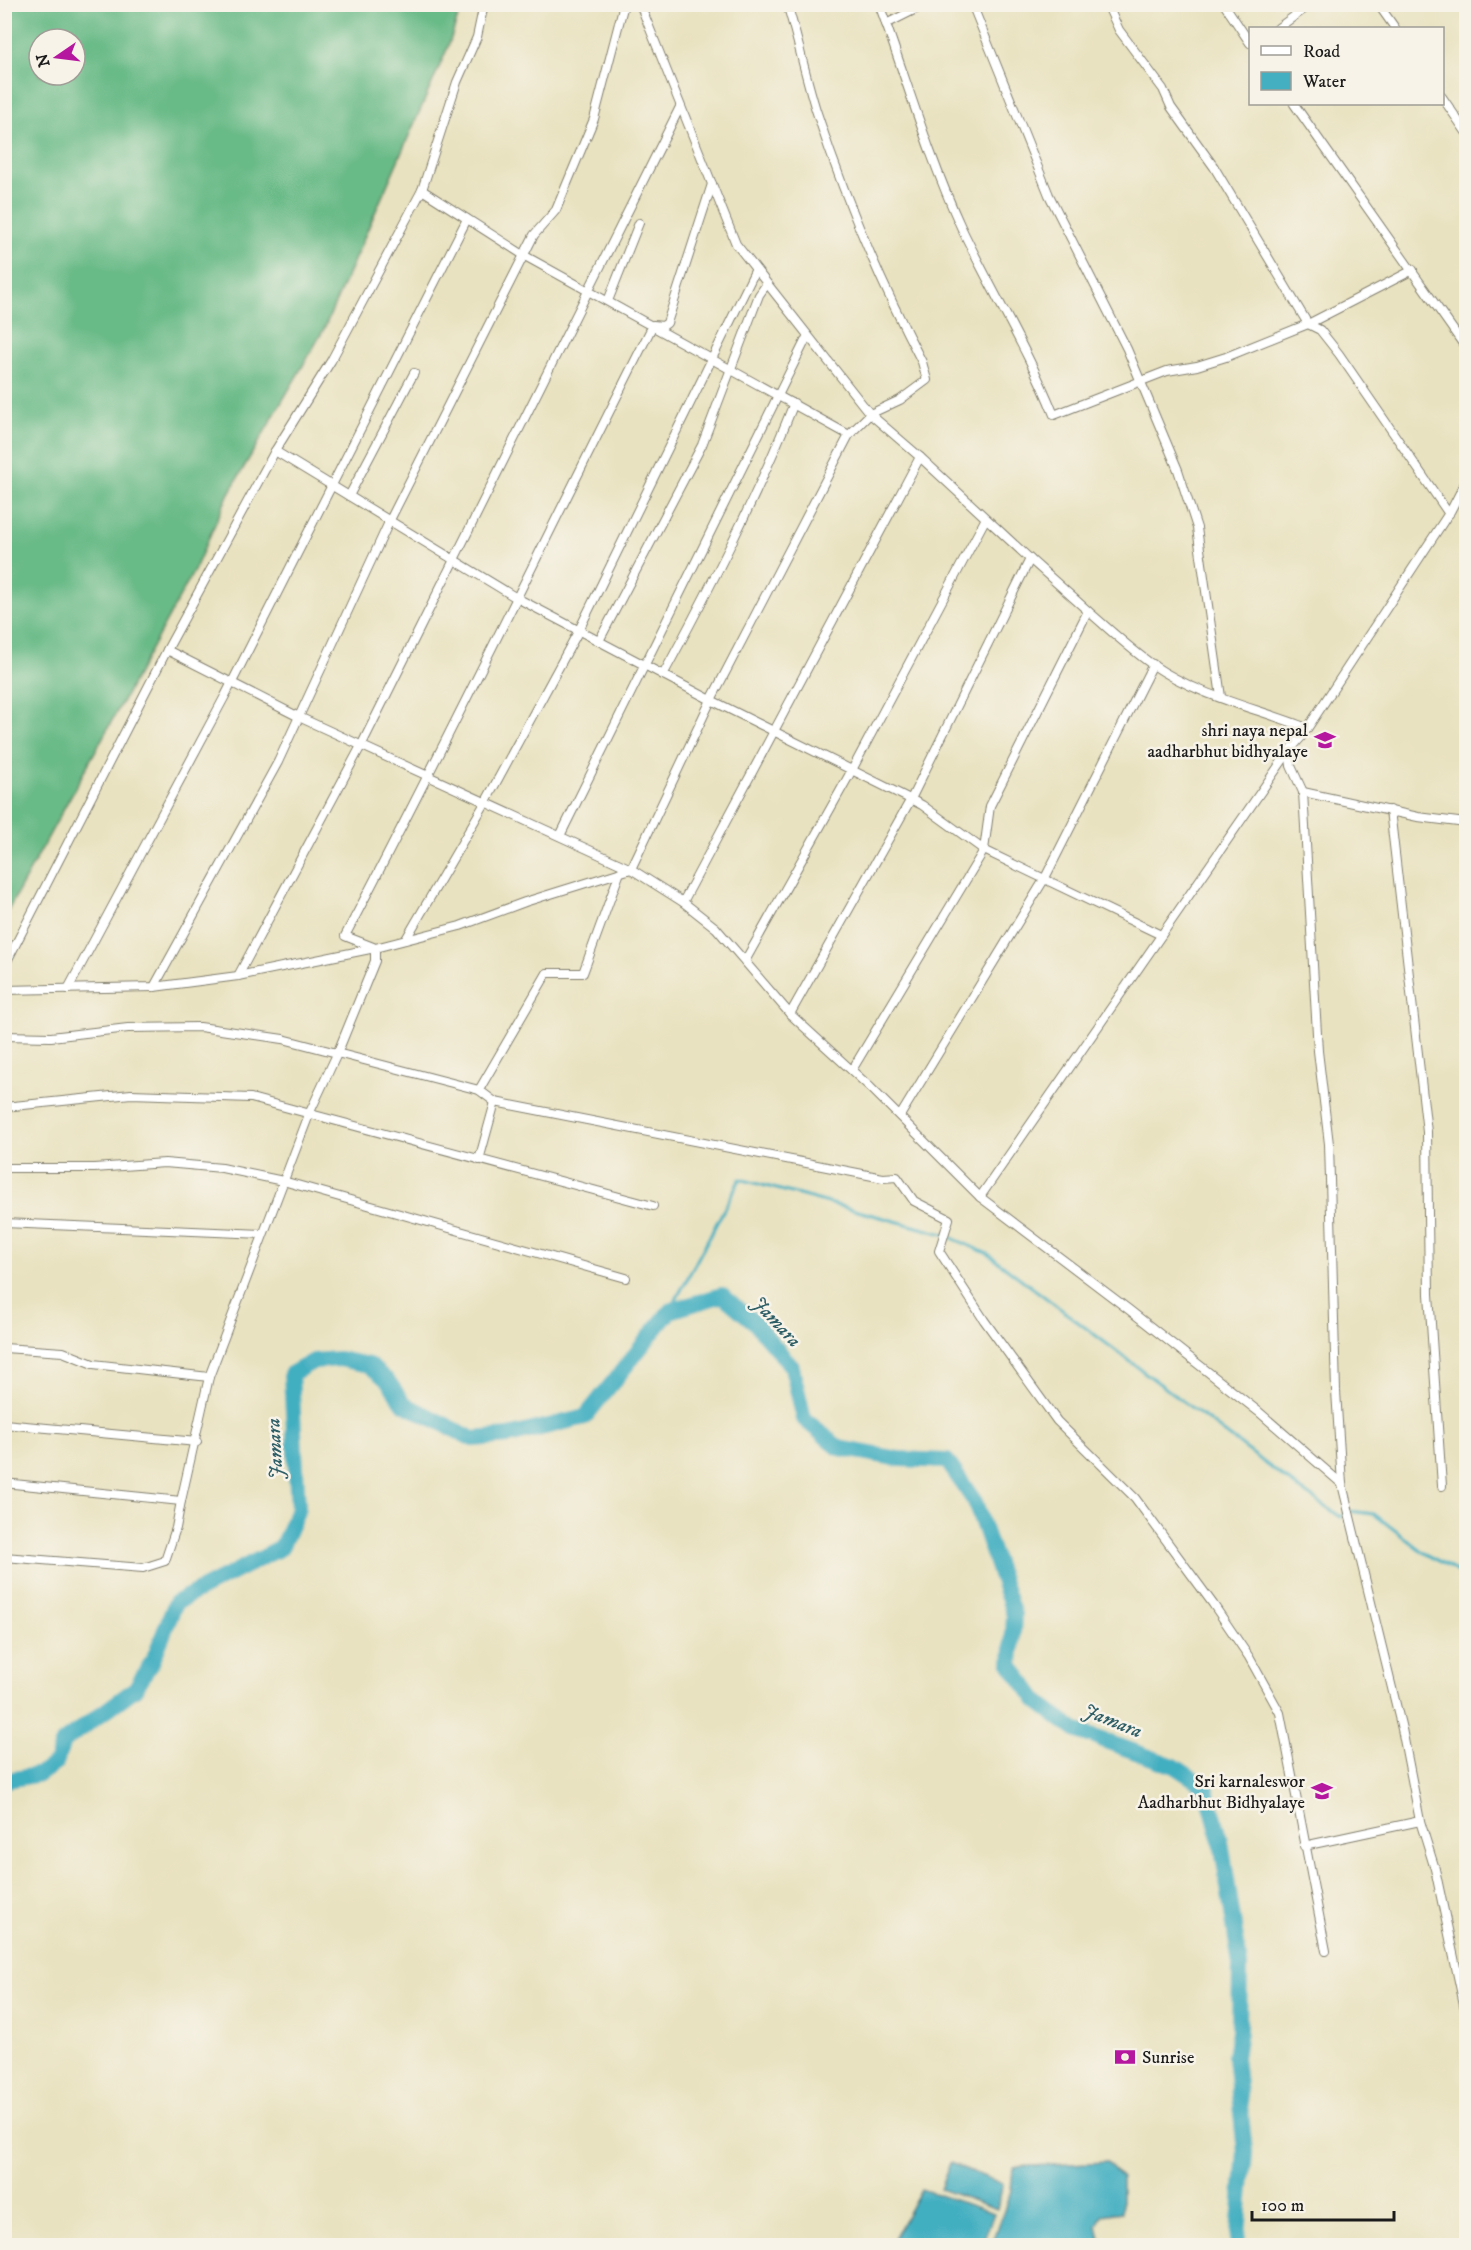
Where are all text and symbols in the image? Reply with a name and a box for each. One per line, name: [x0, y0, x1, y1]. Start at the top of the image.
north arrow: [27, 27, 87, 87]
legend: [1249, 27, 1444, 105]
text: Road: [1303, 41, 1340, 63]
text: N: [32, 52, 55, 69]
text: Water: [1302, 71, 1346, 93]
place label: shri naya nepal aadharbhut bidhyalaye: [1147, 720, 1309, 763]
school or university icon: shri naya nepal aadharbhut bidhyalaye: [1313, 728, 1337, 752]
water label: Jamara: [746, 1291, 806, 1353]
water label: Jamara: [261, 1418, 290, 1480]
water label: Jamara: [1079, 1698, 1146, 1744]
place label: Sri karnaleswor Aadharbhut Bidhyalaye: [1138, 1771, 1305, 1814]
school or university icon: Sri karnaleswor Aadharbhut Bidhyalaye: [1310, 1779, 1334, 1803]
bank icon: Sunrise: [1113, 2045, 1137, 2069]
place label: Sunrise: [1142, 2047, 1194, 2069]
scale bar: [1252, 2184, 1394, 2222]
text: 100 m: [1261, 2195, 1304, 2217]

